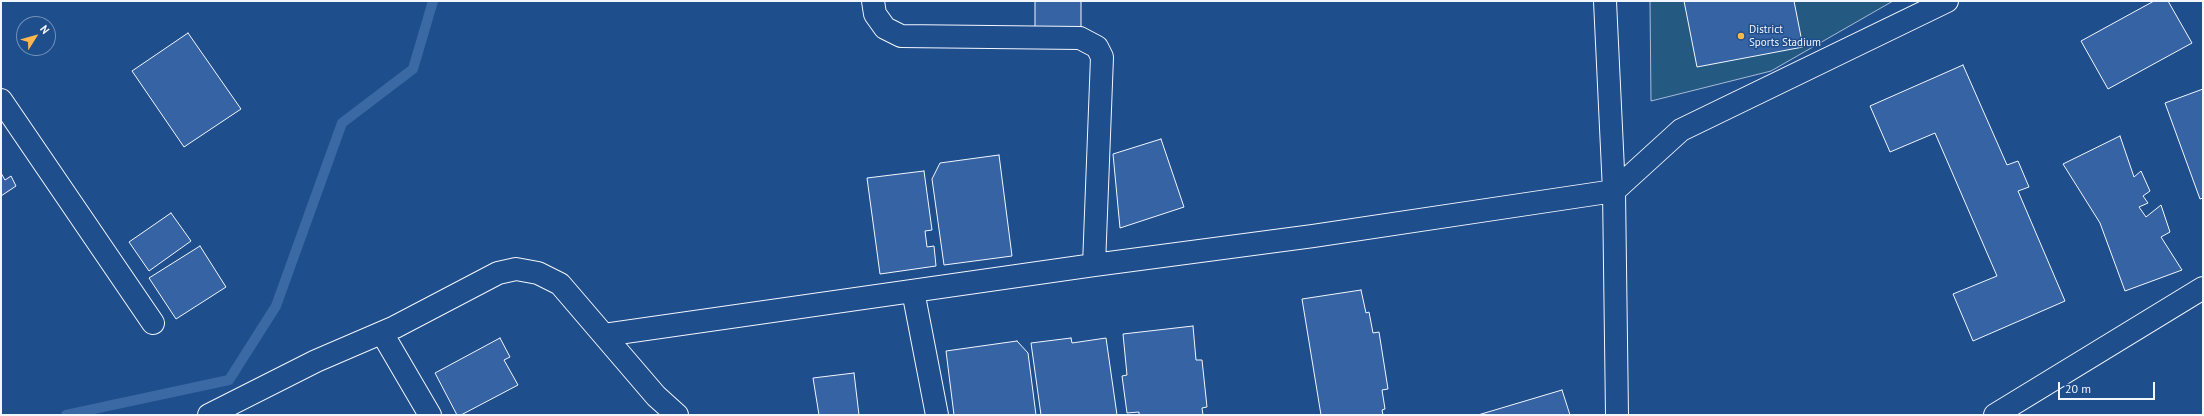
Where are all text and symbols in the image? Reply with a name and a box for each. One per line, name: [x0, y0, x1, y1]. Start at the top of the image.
north arrow: [16, 16, 56, 56]
text: N: [37, 22, 53, 36]
place label: District Sports Stadium: [1749, 23, 1821, 49]
marker: District Sports Stadium: [1736, 31, 1746, 41]
scale bar: [2060, 374, 2157, 400]
text: 20 m: [2065, 381, 2091, 396]

